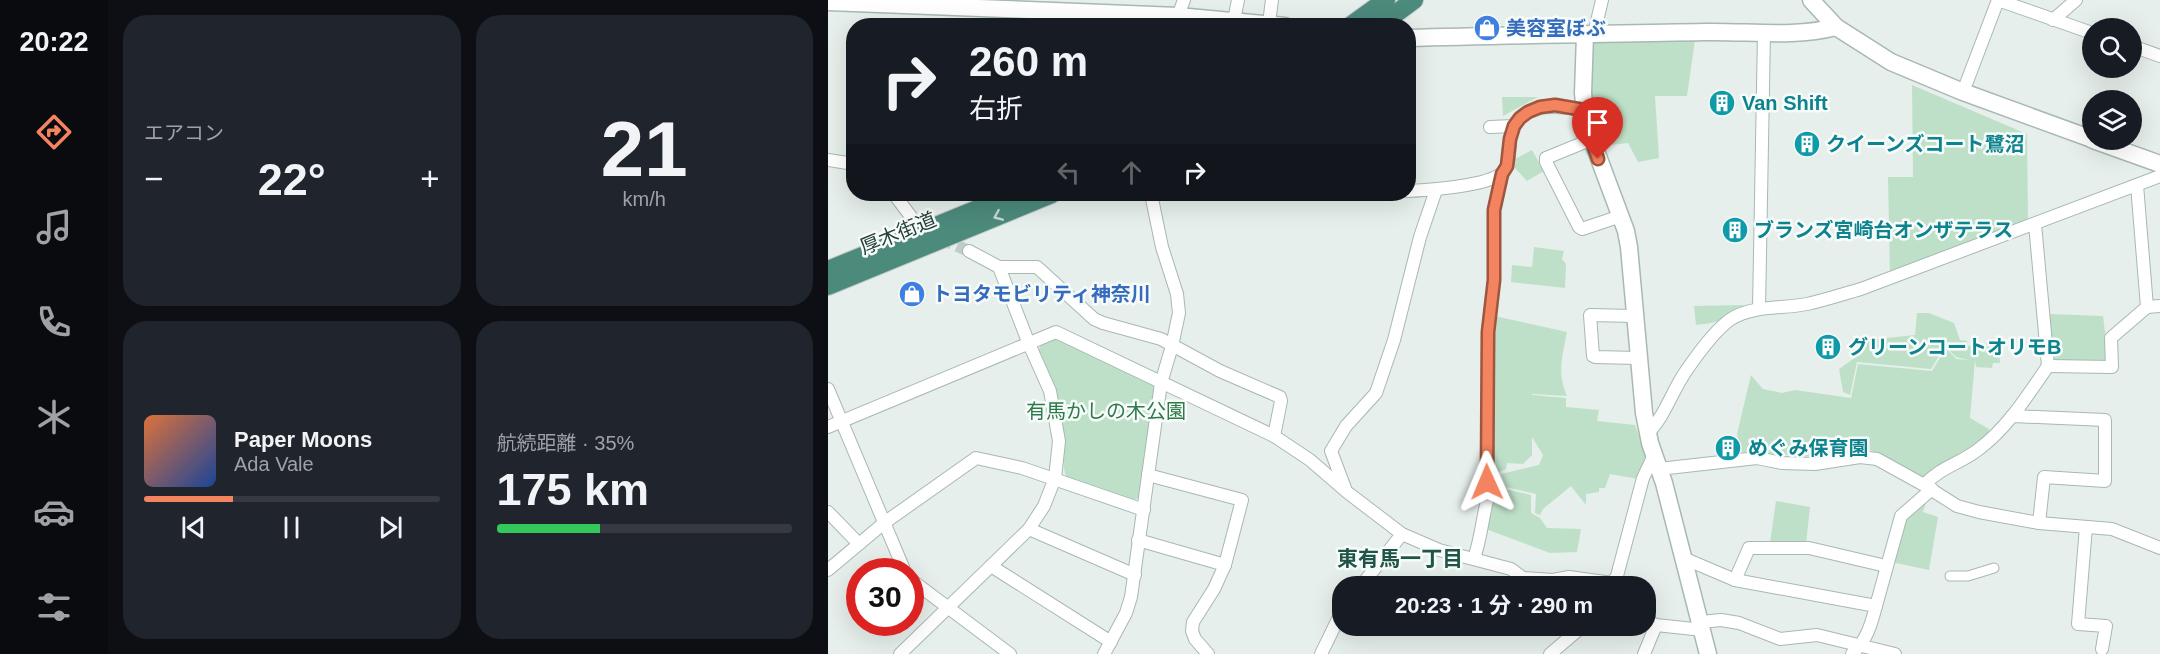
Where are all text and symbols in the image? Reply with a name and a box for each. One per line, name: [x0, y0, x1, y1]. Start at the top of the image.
shop icon: 美容室ぼぶ: [1472, 13, 1502, 43]
place label: 美容室ぼぶ: [1506, 17, 1606, 39]
map controls: [2082, 18, 2142, 150]
button: search: [2082, 18, 2142, 78]
text: 20:22: [19, 27, 89, 57]
text: 260 m: [969, 38, 1088, 85]
icon: right: [870, 42, 948, 120]
building icon: Van Shift: [1707, 88, 1737, 118]
button: layers: [2082, 90, 2142, 150]
place label: Van Shift: [1742, 92, 1828, 114]
text: 右折: [969, 94, 1023, 124]
pin: [1572, 97, 1623, 159]
text: 21: [601, 105, 688, 193]
icon: arrive: [1581, 106, 1614, 139]
icon: directions: [33, 111, 75, 153]
text: エアコン: [144, 122, 224, 144]
building icon: クイーンズコート鷺沼: [1792, 129, 1822, 159]
place label: クイーンズコート鷺沼: [1826, 133, 2025, 155]
text: 22°: [258, 154, 326, 205]
icon: left: [1052, 156, 1085, 189]
icon: ahead: [1115, 156, 1148, 189]
icon: right: [1178, 156, 1211, 189]
text: −: [144, 160, 163, 197]
text: +: [420, 160, 440, 197]
text: km/h: [623, 188, 666, 210]
icon: music: [33, 206, 75, 248]
street label: 厚木街道: [857, 208, 939, 258]
one-way arrow: [993, 209, 1004, 221]
building icon: ブランズ宮崎台オンザテラス: [1720, 215, 1750, 245]
place label: ブランズ宮崎台オンザテラス: [1754, 219, 2013, 241]
shop icon: トヨタモビリティ神奈川: [897, 279, 927, 309]
place label: トヨタモビリティ神奈川: [932, 283, 1151, 305]
icon: phone: [33, 301, 75, 343]
building icon: グリーンコートオリモB: [1813, 332, 1843, 362]
place label: グリーンコートオリモB: [1848, 336, 2061, 358]
icon: climate: [33, 396, 75, 438]
park label: 有馬かしの木公園: [1026, 400, 1186, 422]
text: Paper Moons: [234, 427, 372, 452]
text: 航続距離 · 35%: [497, 432, 634, 454]
building icon: めぐみ保育園: [1713, 433, 1743, 463]
place label: めぐみ保育園: [1748, 437, 1869, 459]
position arrow: [1455, 450, 1519, 514]
text: Ada Vale: [234, 453, 314, 475]
text: 175 km: [497, 464, 649, 515]
icon: car: [33, 491, 75, 533]
icon: previous: [177, 511, 210, 544]
icon: pause: [275, 511, 308, 544]
icon: next: [374, 511, 407, 544]
district label: 東有馬一丁目: [1337, 547, 1463, 570]
speed limit sign: 30: [846, 558, 924, 636]
icon: filters: [33, 586, 75, 628]
text: 20:23 · 1 分 · 290 m: [1395, 593, 1593, 618]

